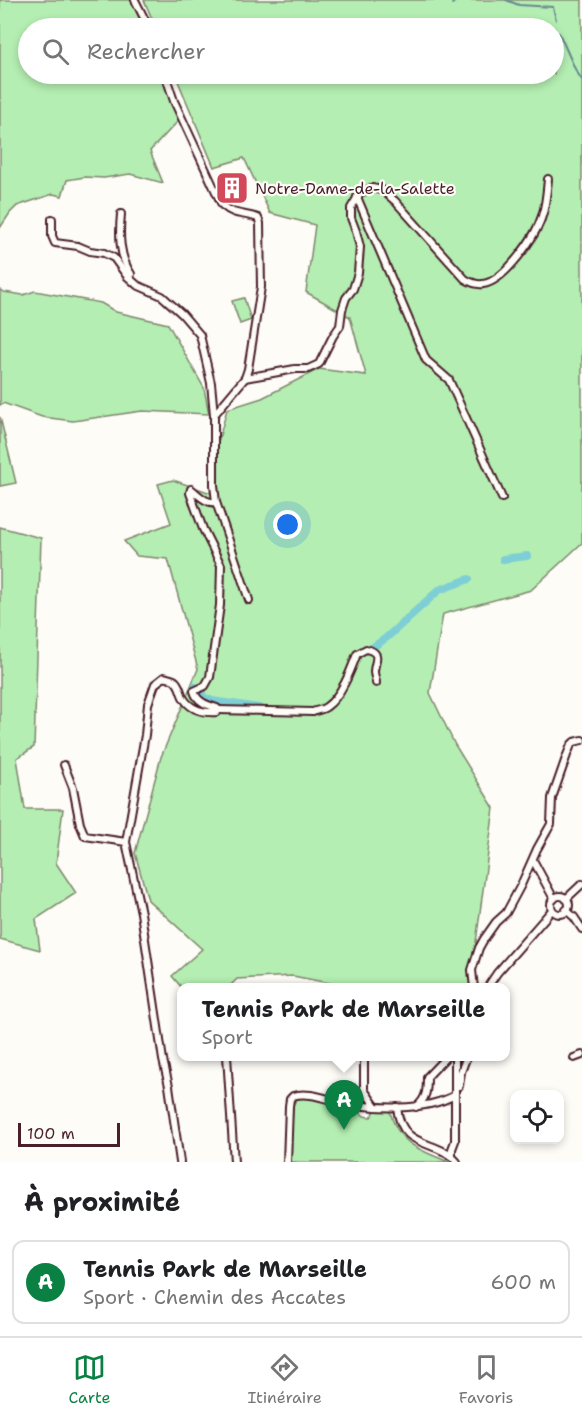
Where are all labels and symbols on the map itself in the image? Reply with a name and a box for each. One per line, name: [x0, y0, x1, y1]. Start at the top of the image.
building icon: Notre-Dame-de-la-Salette: [214, 170, 250, 206]
place label: Notre-Dame-de-la-Salette: [255, 178, 455, 199]
your location: [273, 510, 302, 539]
pin: A: [324, 1080, 364, 1130]
scale bar: [18, 1120, 120, 1148]

